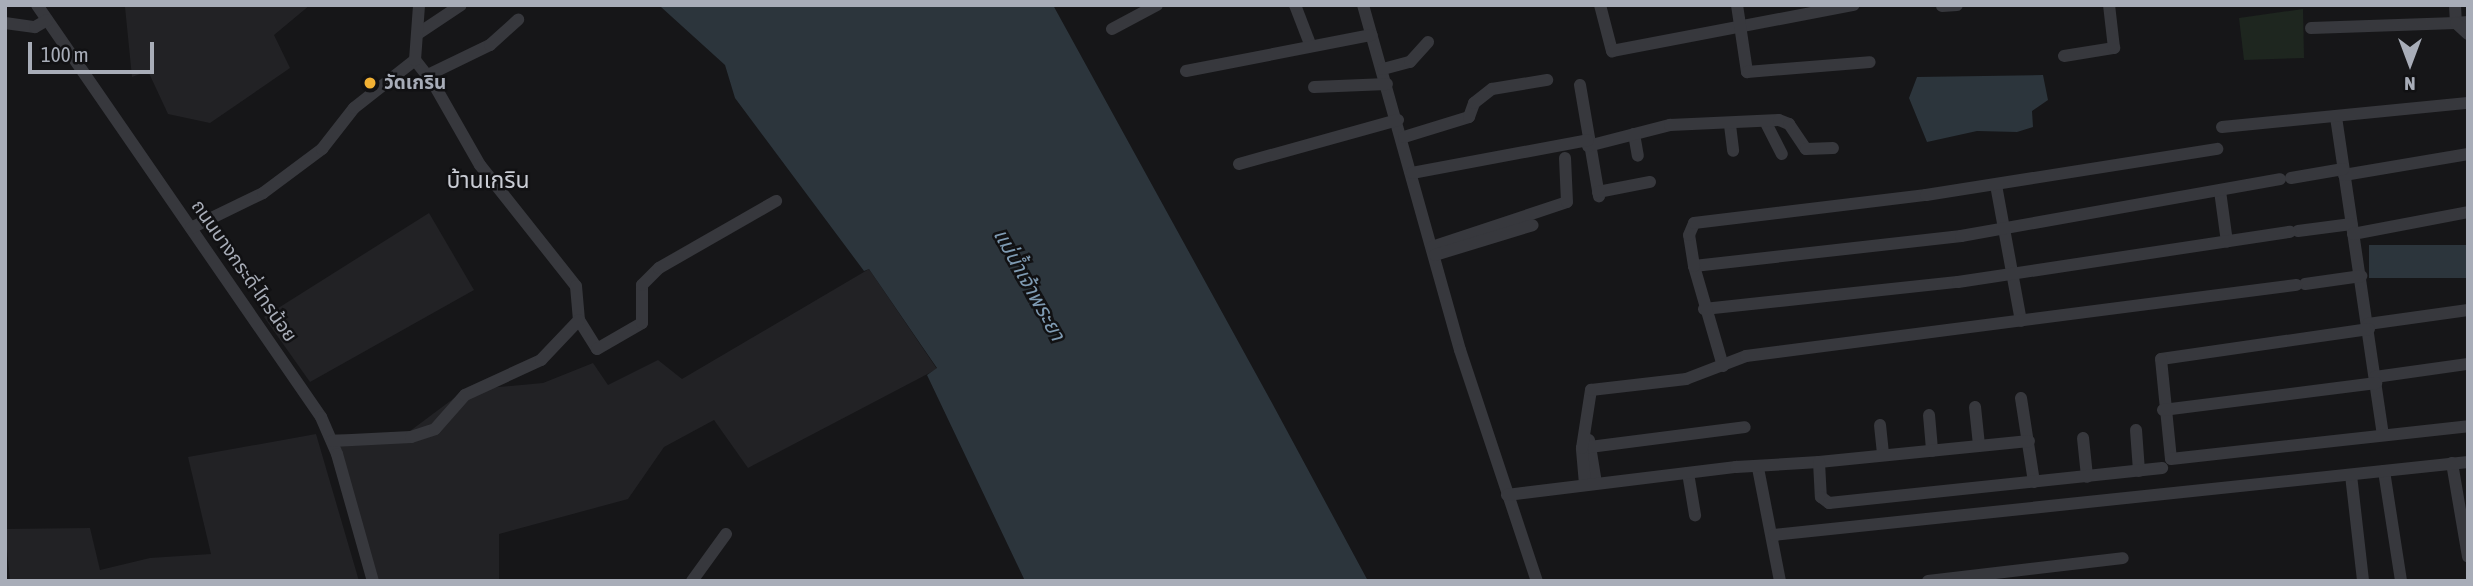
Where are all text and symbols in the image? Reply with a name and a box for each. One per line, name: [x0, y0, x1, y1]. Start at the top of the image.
scale bar: [32, 28, 158, 72]
north arrow: [2375, 28, 2445, 98]
text: 100 m: [41, 42, 89, 66]
place label: วัดเกริน: [384, 72, 446, 94]
text: N: [2404, 73, 2416, 95]
marker: วัดเกริน: [362, 75, 378, 91]
district label: บ้านเกริน: [446, 166, 530, 194]
street label: ถนนบางกระดี่-ไทรน้อย: [186, 196, 302, 346]
water label: แม่น้ำเจ้าพระยา: [989, 223, 1071, 345]

